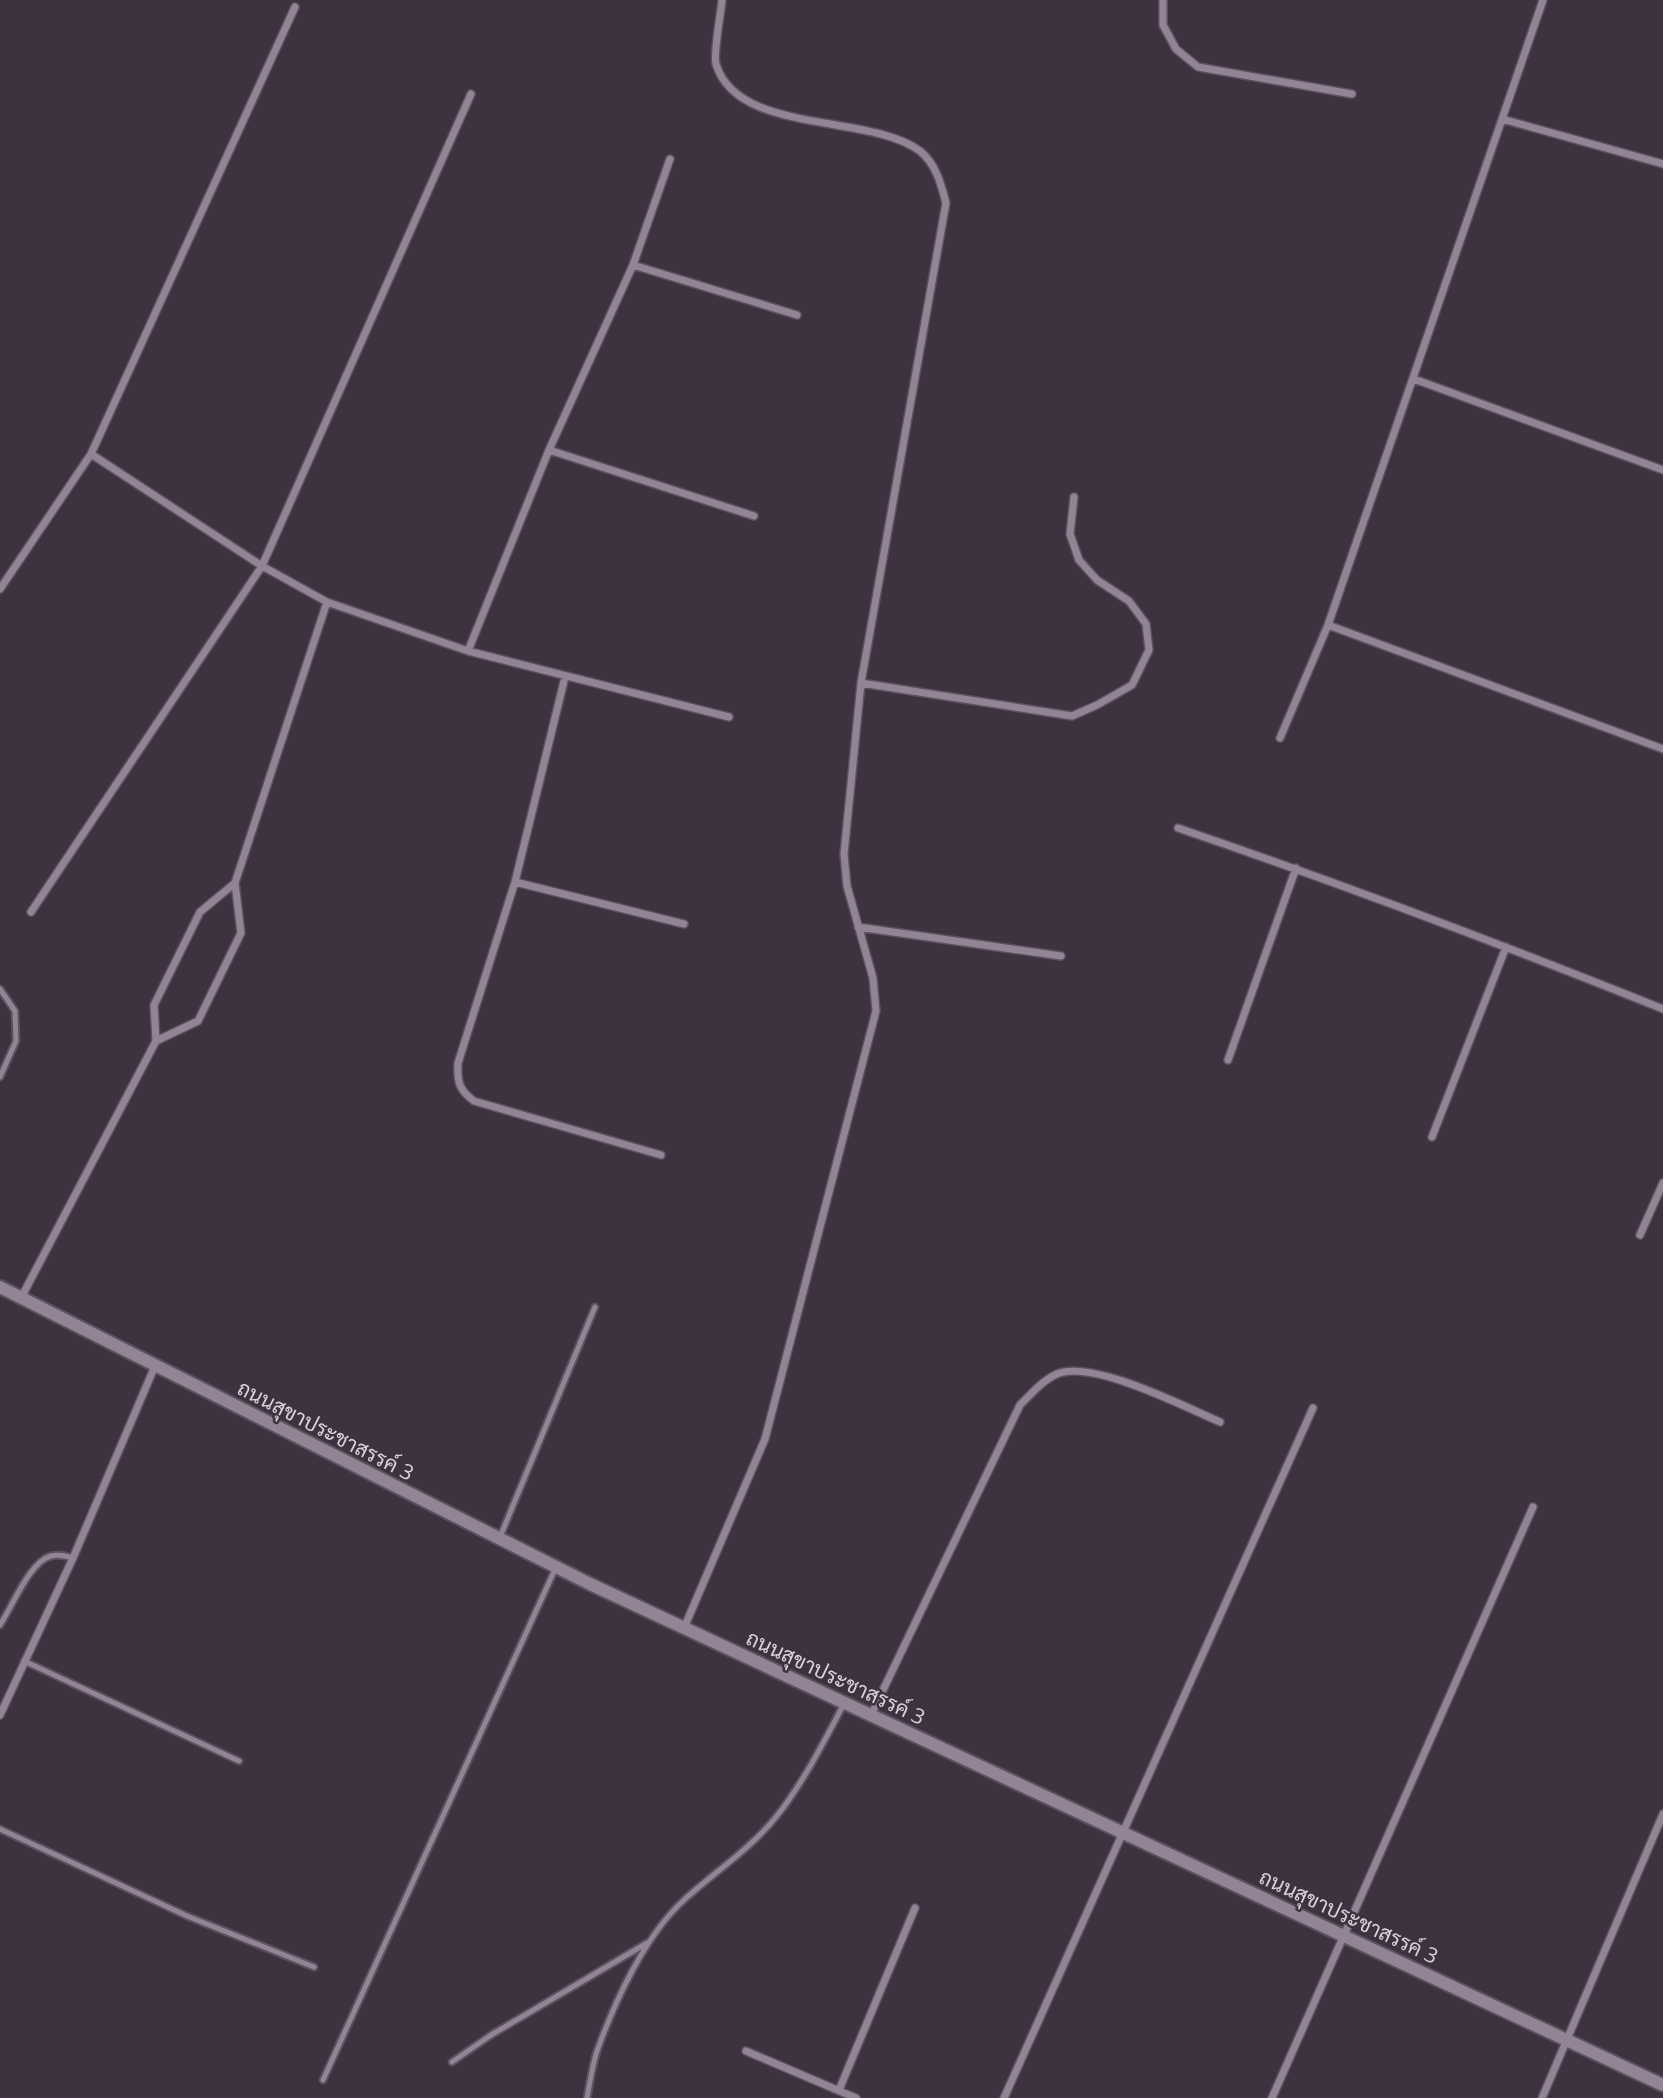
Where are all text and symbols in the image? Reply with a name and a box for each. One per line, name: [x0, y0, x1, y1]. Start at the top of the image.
street label: ถนนสุขาประชาสรรค์ 3: [233, 1373, 419, 1488]
street label: ถนนสุขาประชาสรรค์ 3: [742, 1623, 930, 1732]
street label: ถนนสุขาประชาสรรค์ 3: [1255, 1862, 1443, 1971]

